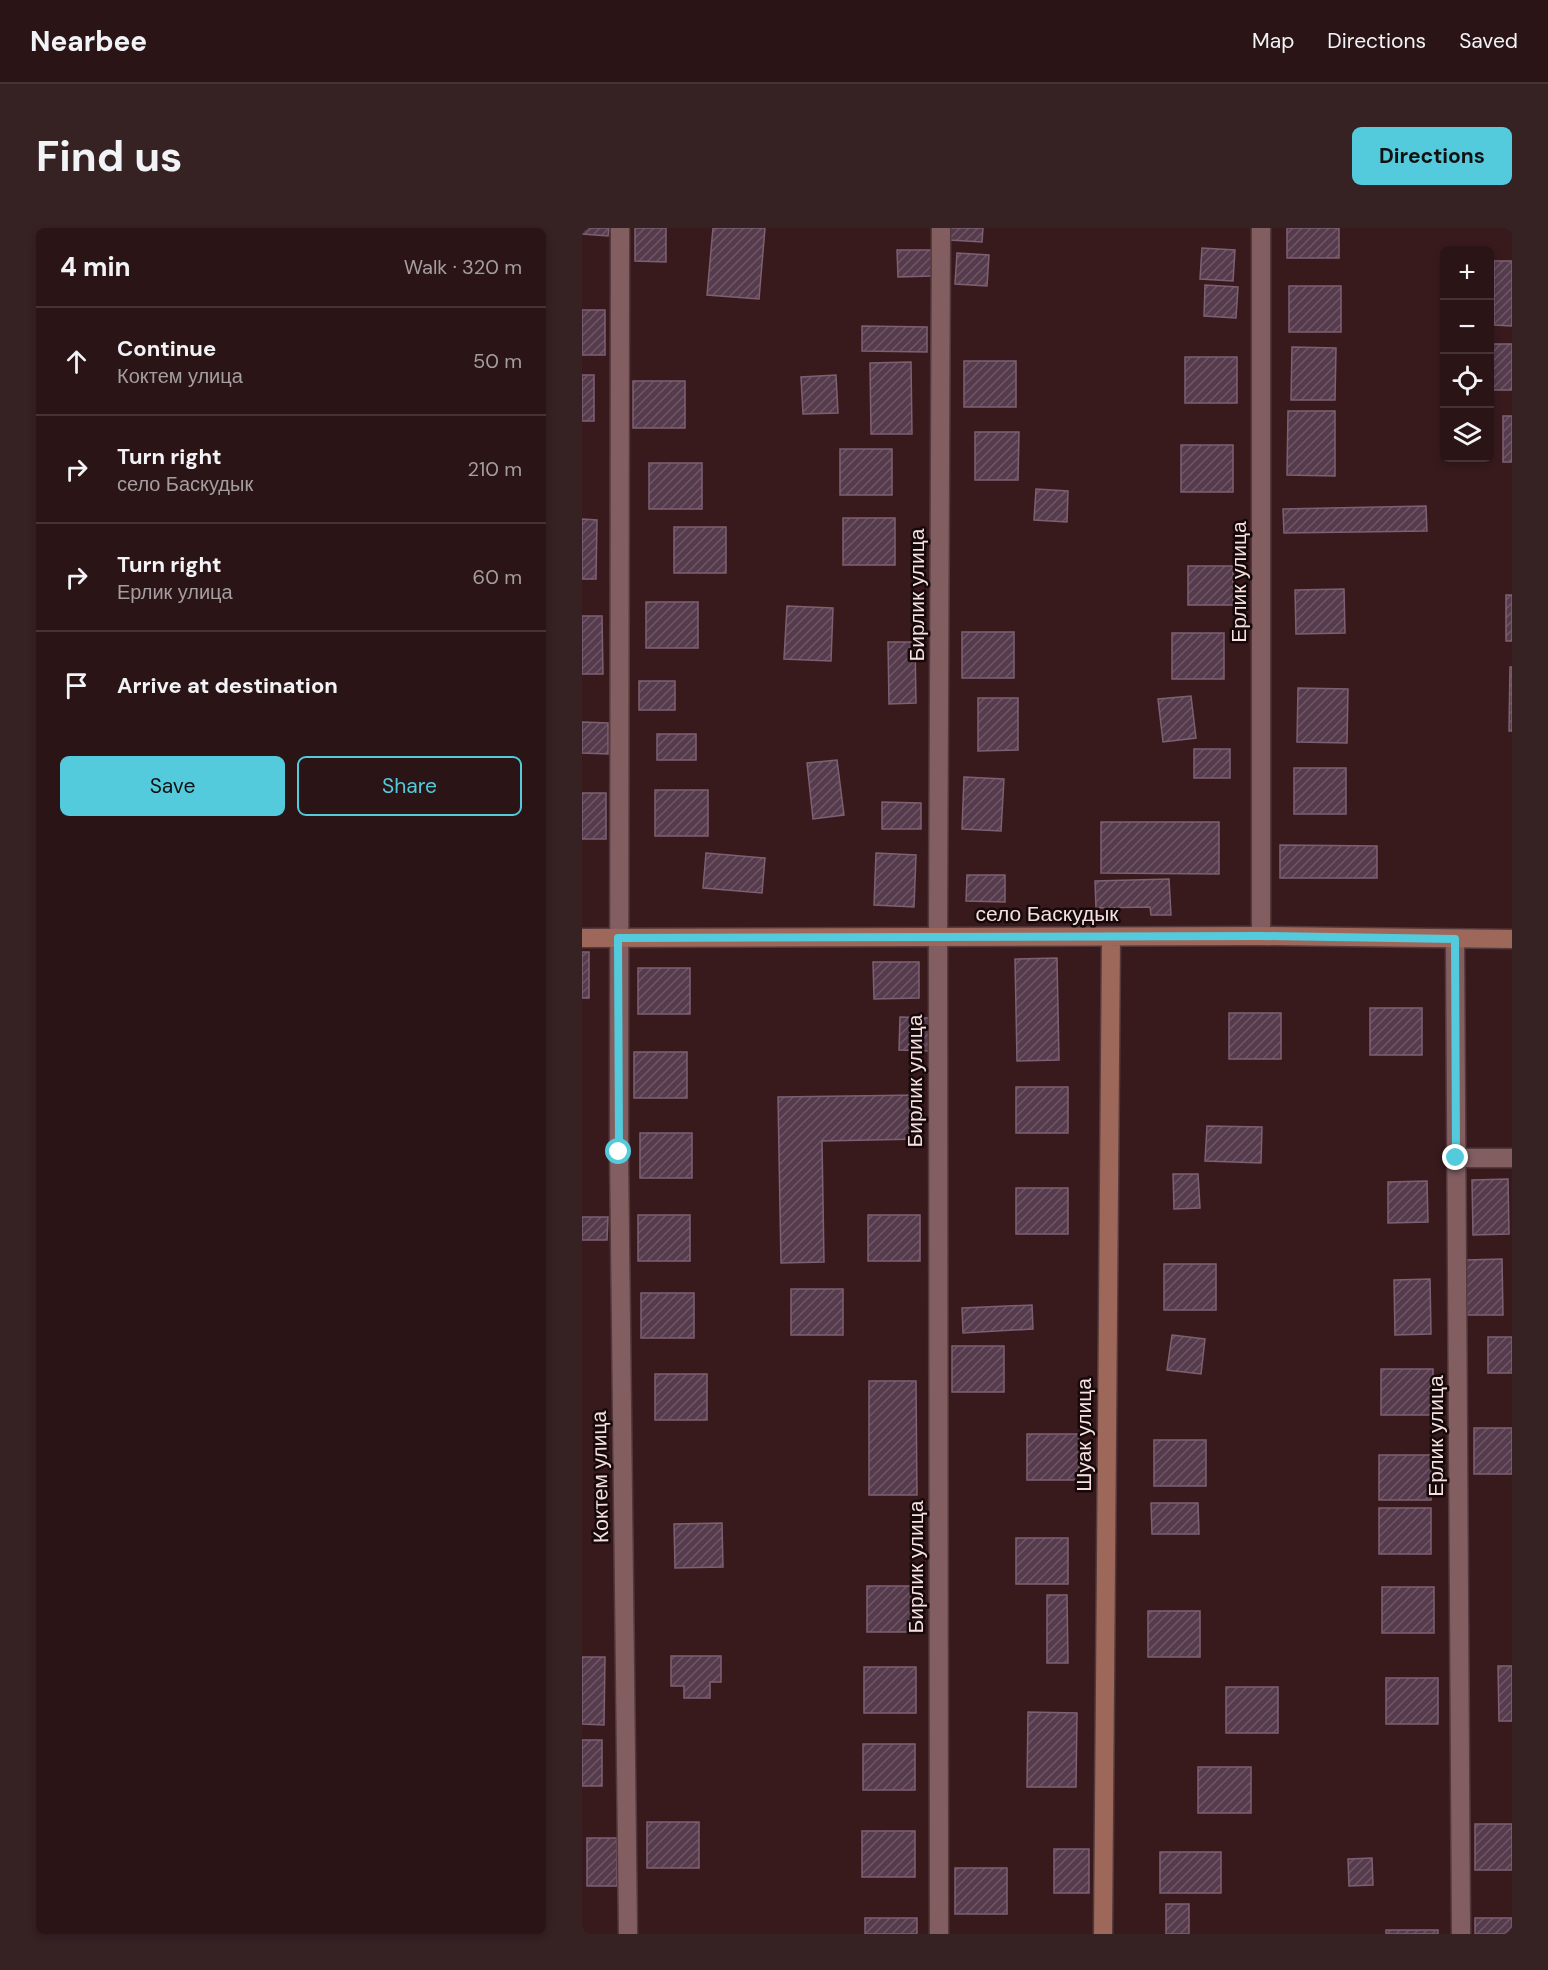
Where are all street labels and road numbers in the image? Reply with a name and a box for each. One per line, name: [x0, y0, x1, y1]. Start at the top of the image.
street label: Ерлик улица: [1225, 521, 1253, 643]
street label: Бирлик улица: [903, 528, 931, 661]
street label: село Баскудык: [976, 900, 1119, 928]
street label: Бирлик улица: [901, 1014, 929, 1147]
street label: Ерлик улица: [1422, 1375, 1450, 1497]
street label: Шуак улица: [1070, 1378, 1098, 1492]
street label: Коктем улица: [585, 1410, 615, 1543]
street label: Бирлик улица: [902, 1500, 930, 1633]

